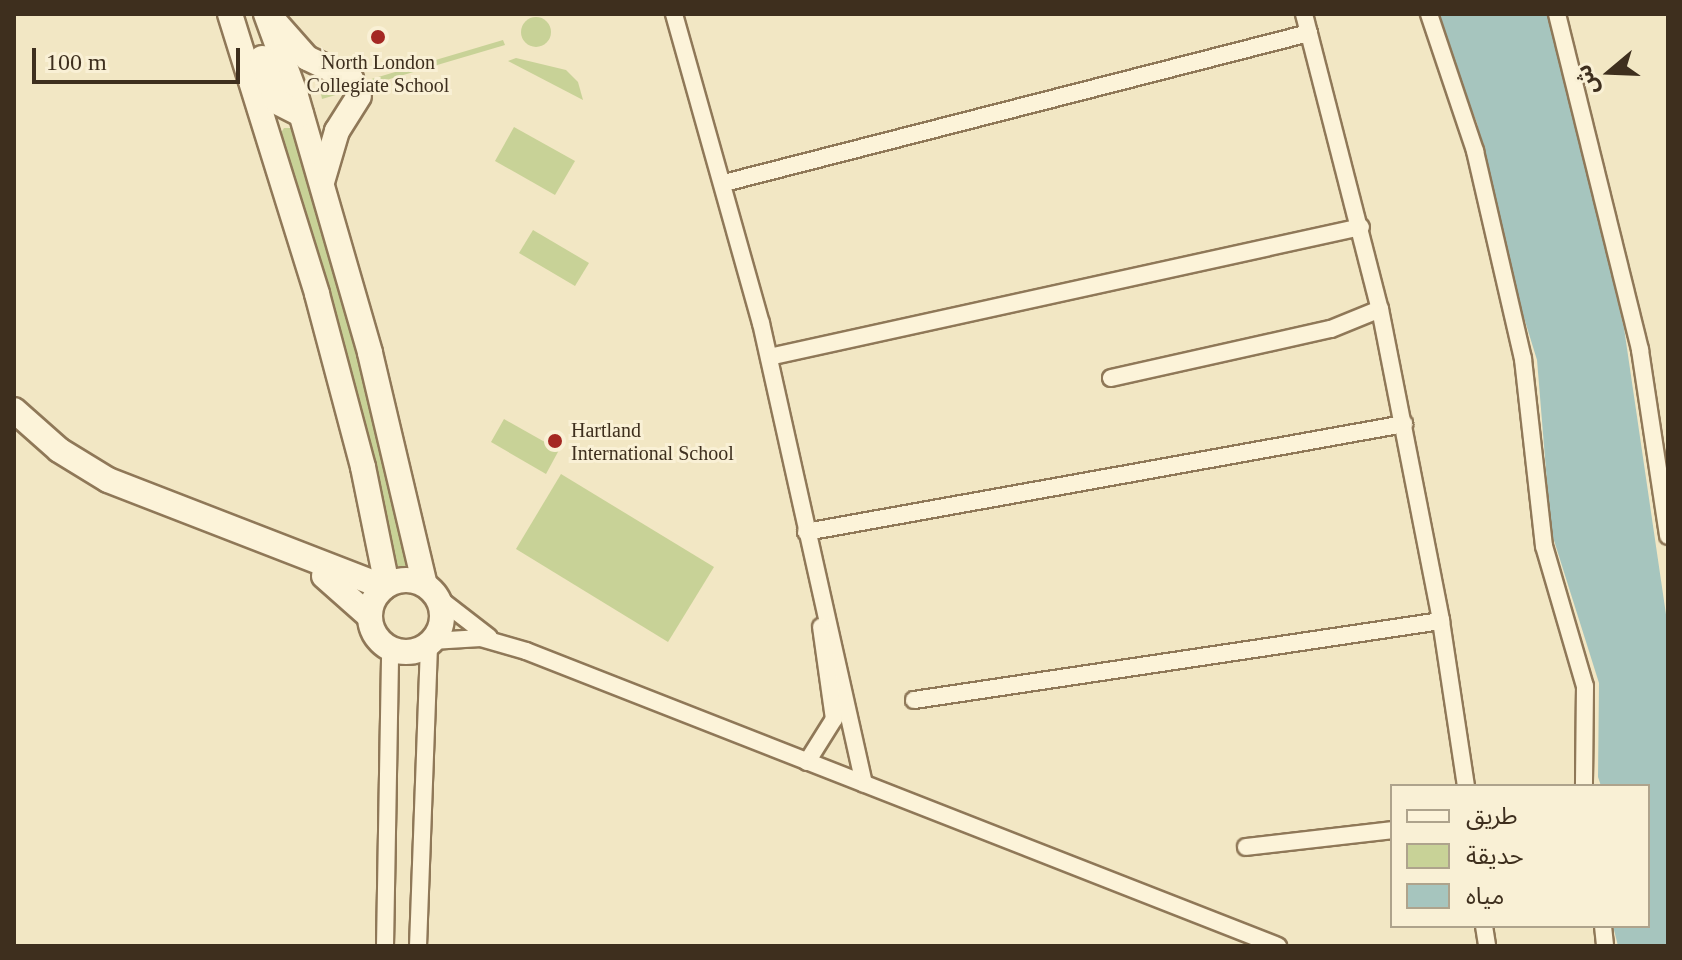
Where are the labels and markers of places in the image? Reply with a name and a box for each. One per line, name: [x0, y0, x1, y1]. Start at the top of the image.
marker: North London Collegiate School: [369, 28, 387, 46]
place label: North London Collegiate School: [307, 50, 449, 97]
place label: Hartland International School: [571, 418, 734, 465]
marker: Hartland International School: [546, 432, 564, 450]

